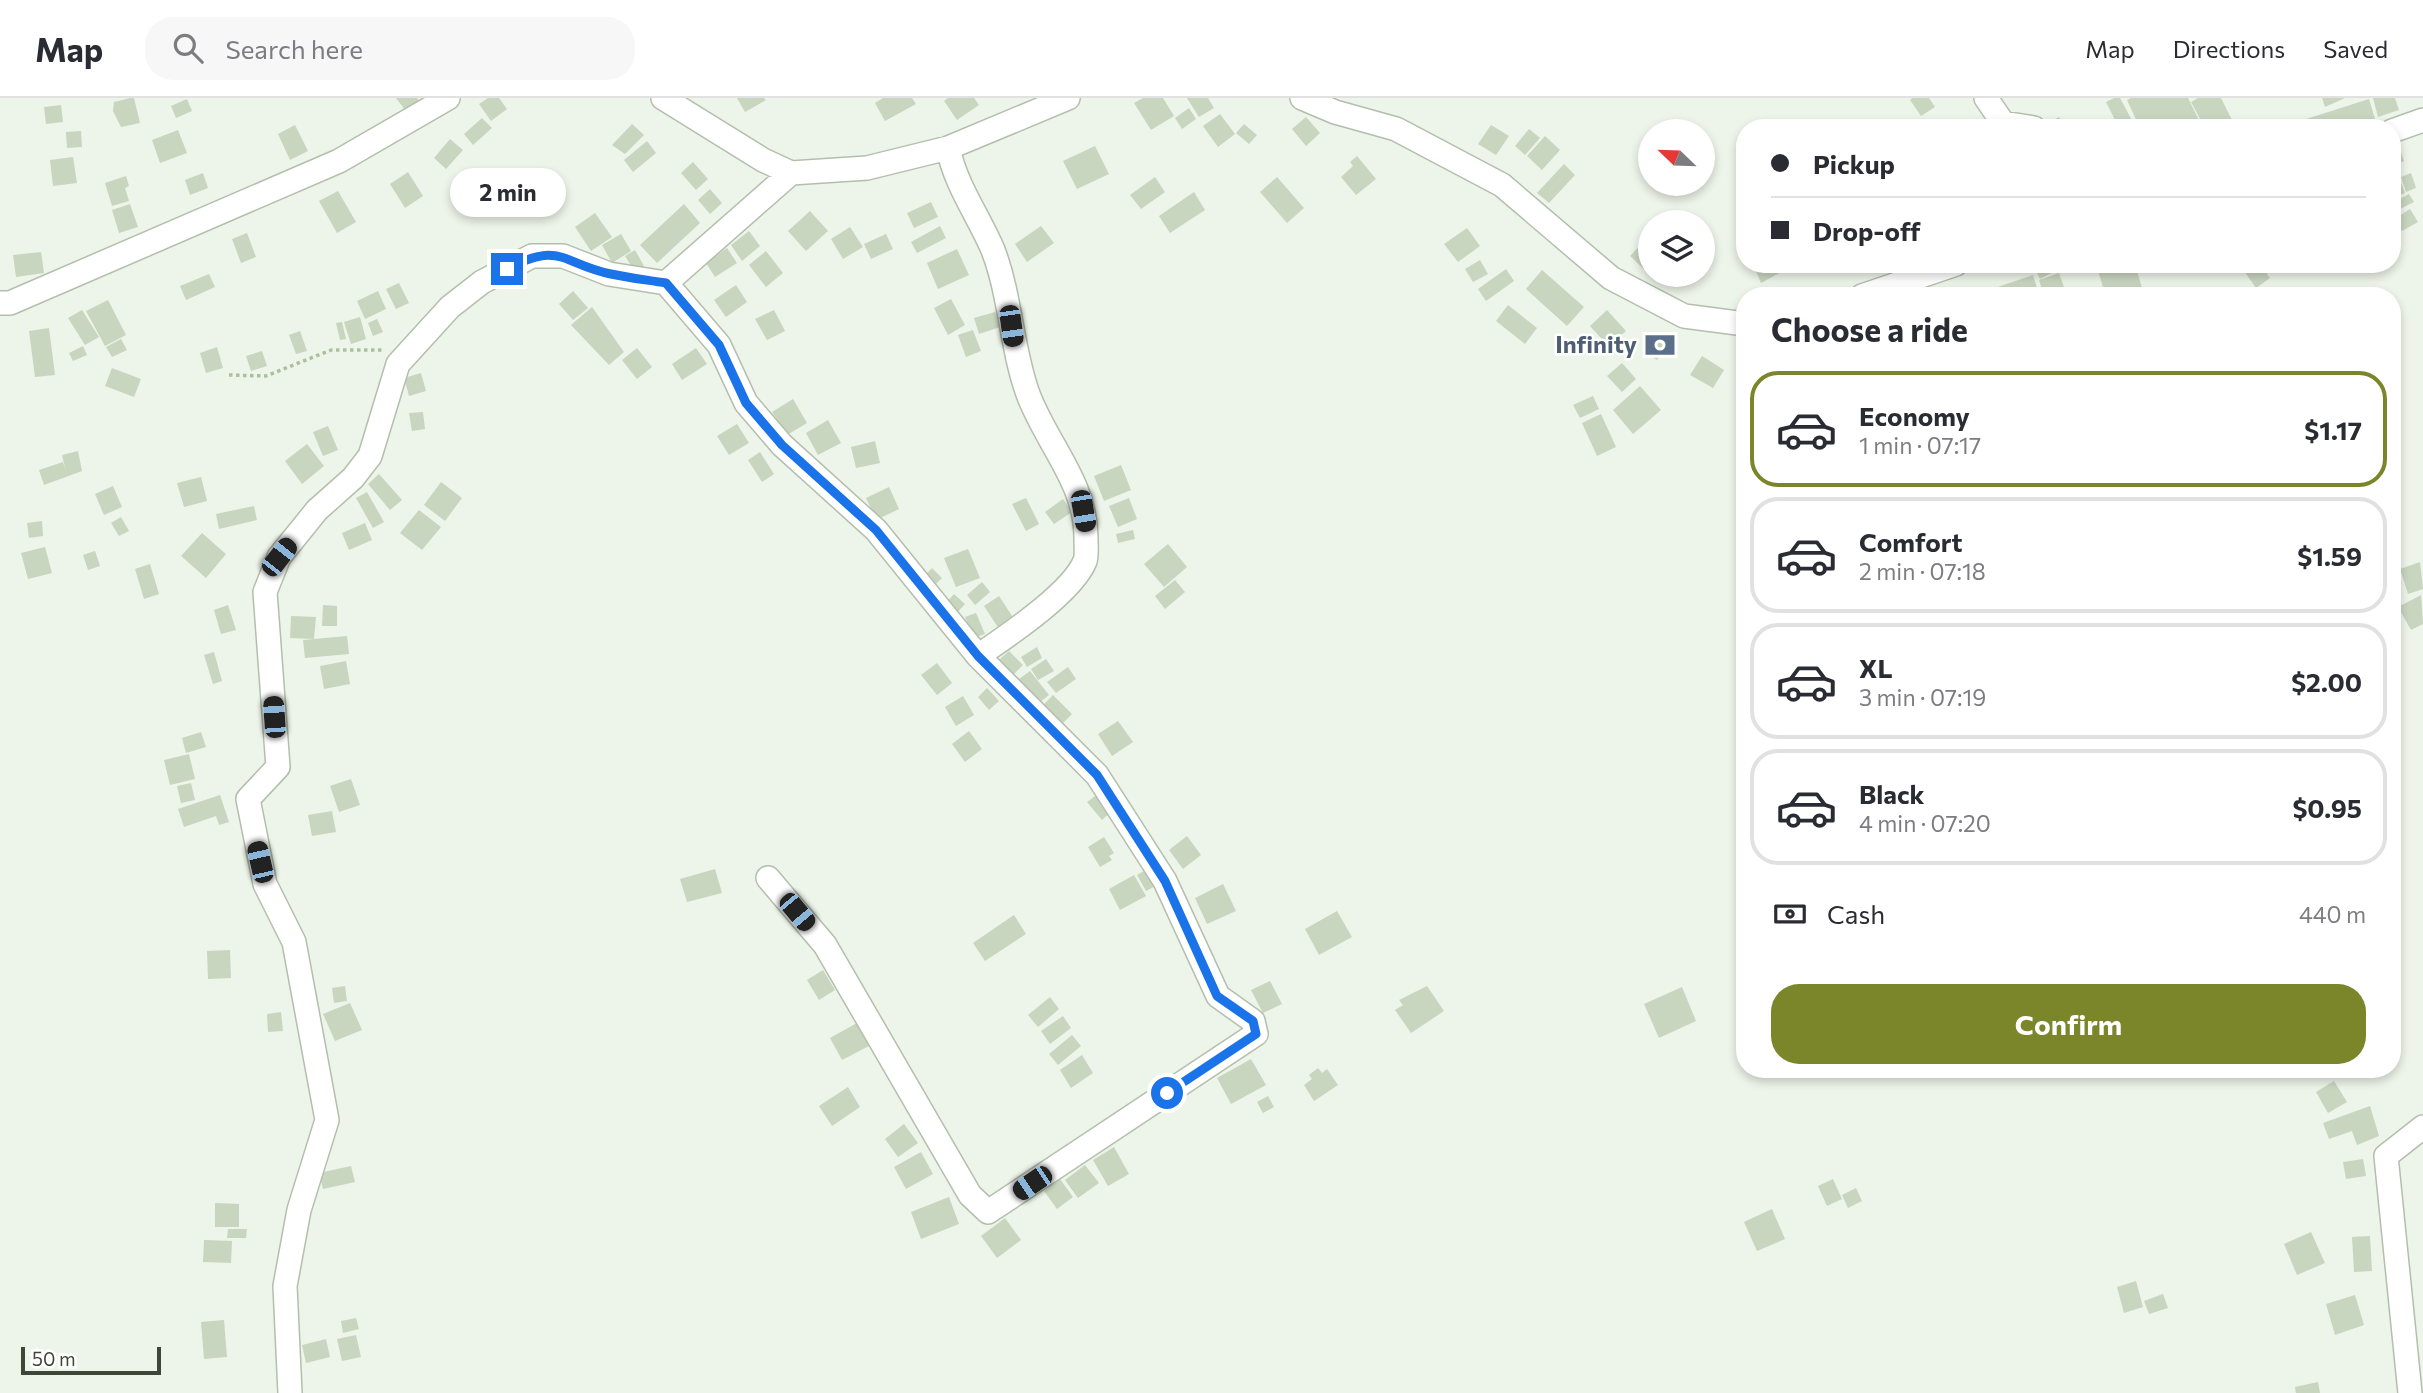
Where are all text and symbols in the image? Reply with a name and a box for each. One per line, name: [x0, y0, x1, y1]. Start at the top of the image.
search box: [145, 17, 635, 80]
text: Map: [35, 28, 103, 69]
icon: search: [169, 29, 207, 67]
text: Search here: [225, 33, 363, 64]
text: Map: [2085, 34, 2135, 63]
text: Directions: [2173, 34, 2285, 63]
text: Saved: [2323, 34, 2388, 63]
north arrow: [1638, 119, 1715, 196]
map controls: [1638, 119, 1715, 287]
text: Pickup: [1813, 148, 1895, 179]
callout: 2 min: [449, 167, 565, 216]
text: 2 min: [479, 178, 537, 206]
button: layers: [1638, 210, 1715, 287]
text: Drop-off: [1813, 215, 1920, 246]
route end: [491, 253, 523, 285]
car: [998, 304, 1025, 348]
text: Choose a ride: [1771, 309, 1968, 349]
bank icon: Infinity: [1643, 328, 1677, 362]
place label: Infinity: [1555, 329, 1637, 358]
icon: car: [1775, 398, 1838, 461]
text: Economy: [1859, 400, 1970, 431]
text: $1.17: [2304, 414, 2362, 445]
text: 1 min · 07:17: [1859, 431, 1981, 459]
car: [1070, 488, 1097, 534]
icon: car: [1775, 524, 1838, 587]
text: Comfort: [1859, 526, 1962, 557]
car: [258, 534, 301, 580]
text: $1.59: [2297, 540, 2362, 571]
text: 2 min · 07:18: [1859, 557, 1986, 585]
icon: car: [1775, 650, 1838, 713]
text: XL: [1859, 652, 1893, 683]
text: $2.00: [2291, 666, 2362, 697]
text: 3 min · 07:19: [1859, 683, 1986, 711]
car: [263, 695, 286, 739]
icon: car: [1775, 776, 1838, 839]
text: Black: [1859, 778, 1925, 809]
text: $0.95: [2292, 792, 2362, 823]
text: 4 min · 07:20: [1859, 809, 1991, 837]
car: [246, 839, 275, 885]
car: [776, 889, 819, 935]
icon: cash: [1771, 895, 1809, 933]
text: Cash: [1827, 898, 1885, 929]
text: 440 m: [2299, 900, 2366, 928]
button: Confirm: [1771, 984, 2366, 1064]
route start: [1151, 1077, 1183, 1109]
car: [1009, 1163, 1056, 1203]
scale bar: [21, 1344, 161, 1376]
text: 50 m: [32, 1347, 76, 1370]

